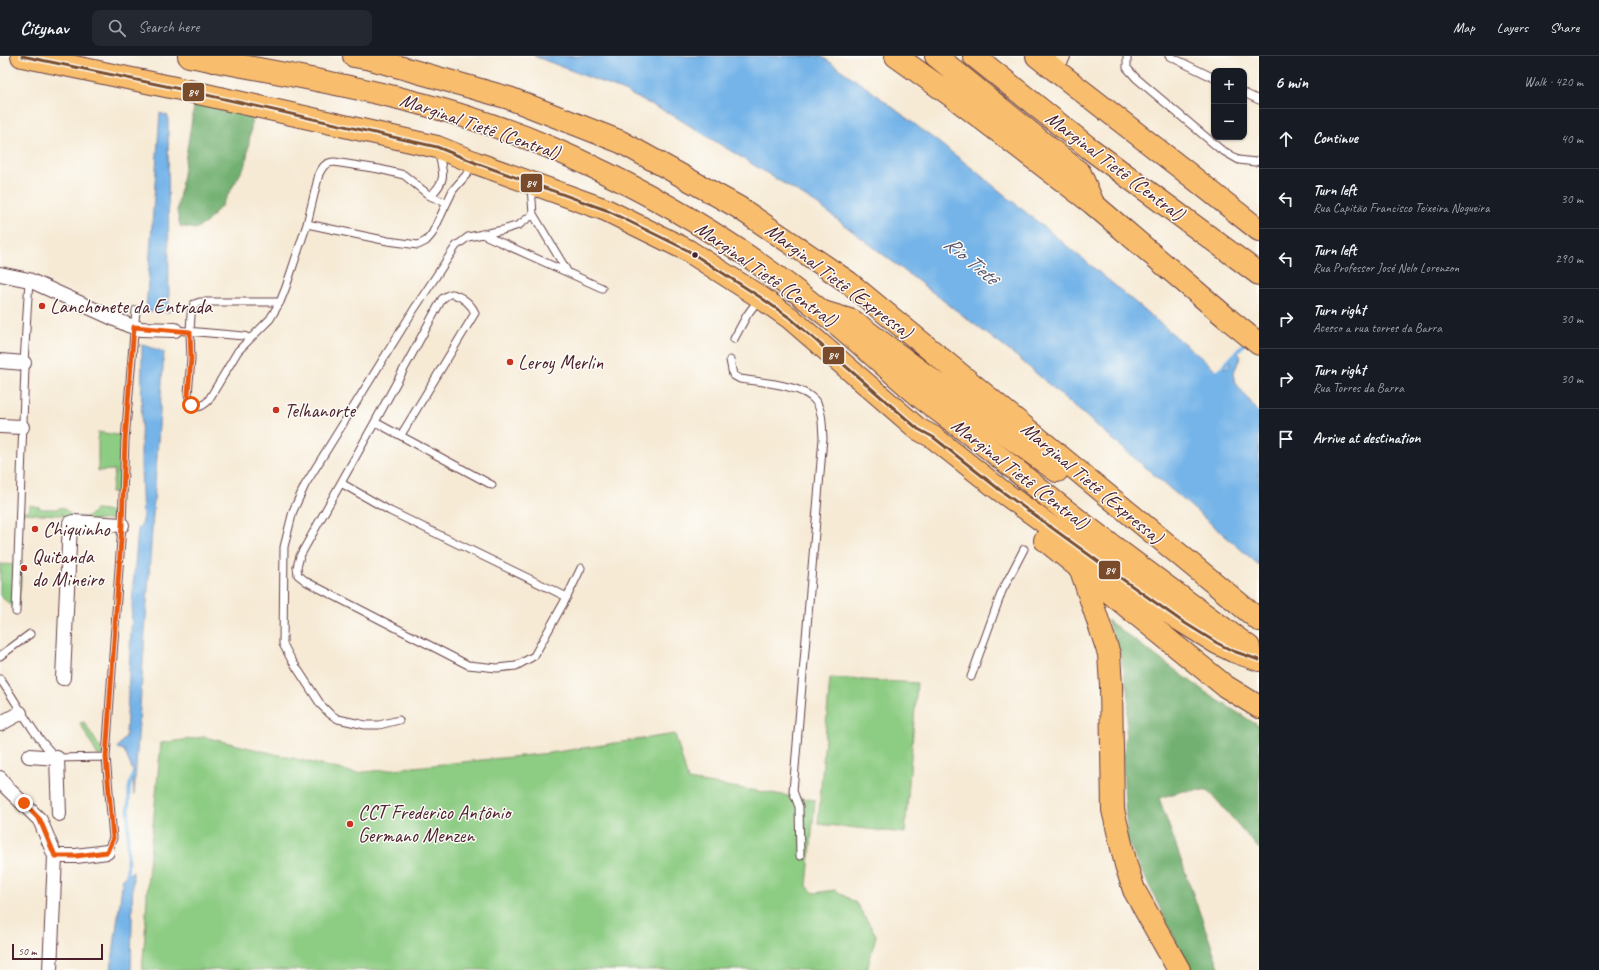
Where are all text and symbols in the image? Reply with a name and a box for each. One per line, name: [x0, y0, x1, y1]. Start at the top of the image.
search box: [92, 10, 372, 46]
text: Citynav: [20, 16, 68, 40]
icon: search: [106, 17, 128, 39]
text: Search here: [138, 18, 199, 37]
text: Map: [1453, 19, 1475, 36]
text: Layers: [1497, 19, 1528, 36]
text: Share: [1550, 19, 1579, 36]
map controls: [1211, 68, 1247, 140]
button: +: [1211, 68, 1247, 104]
text: 6 min: [1275, 72, 1308, 93]
text: Walk · 420 m: [1524, 74, 1583, 90]
line badge: 84: [182, 82, 205, 102]
text: 84: [188, 85, 200, 99]
street label: Marginal Tietê (Central): [397, 87, 564, 166]
button: −: [1211, 104, 1247, 140]
street label: Marginal Tietê (Central): [1041, 106, 1190, 227]
icon: ahead: [1275, 128, 1297, 150]
text: Continue: [1313, 129, 1358, 148]
text: 40 m: [1561, 131, 1583, 147]
line badge: 84: [520, 173, 543, 193]
text: 84: [526, 176, 538, 190]
text: Turn left: [1313, 181, 1356, 200]
icon: left: [1275, 188, 1297, 210]
text: 30 m: [1561, 191, 1583, 207]
text: Rua Capitão Francisco Teixeira Nogueira: [1313, 200, 1489, 216]
street label: Marginal Tietê (Central): [690, 216, 843, 333]
street label: Marginal Tietê (Expressa): [761, 218, 919, 345]
water label: Rio Tietê: [939, 230, 1007, 293]
text: Turn left: [1313, 241, 1356, 260]
icon: left: [1275, 248, 1297, 270]
unlabelled marker: [690, 250, 700, 260]
text: 290 m: [1555, 251, 1583, 267]
text: Rua Professor José Nelo Lorenzon: [1313, 260, 1459, 276]
place label: Lanchonete da Entrada: [50, 294, 213, 319]
marker: Lanchonete da Entrada: [37, 301, 47, 311]
text: Turn right: [1313, 301, 1366, 320]
icon: right: [1275, 308, 1297, 330]
text: 30 m: [1561, 311, 1583, 327]
text: Acesso a rua torres da Barra: [1313, 320, 1442, 336]
line badge: 84: [822, 346, 845, 365]
text: 84: [828, 348, 840, 362]
place label: Leroy Merlin: [518, 350, 604, 375]
marker: Leroy Merlin: [505, 357, 515, 367]
text: Turn right: [1313, 361, 1366, 380]
icon: right: [1275, 368, 1297, 390]
text: 30 m: [1561, 371, 1583, 387]
text: Rua Torres da Barra: [1313, 380, 1404, 396]
route start: [182, 396, 200, 414]
place label: Telhanorte: [284, 398, 356, 423]
marker: Telhanorte: [271, 405, 281, 415]
street label: Marginal Tietê (Central): [946, 413, 1095, 536]
street label: Marginal Tietê (Expressa): [1016, 416, 1169, 551]
icon: arrive: [1275, 428, 1297, 450]
text: Arrive at destination: [1313, 429, 1420, 448]
place label: Chiquinho: [43, 517, 110, 542]
marker: Chiquinho: [30, 524, 40, 534]
place label: Quitanda do Mineiro: [32, 544, 105, 592]
line badge: 84: [1098, 560, 1121, 580]
marker: Quitanda do Mineiro: [19, 563, 29, 573]
text: 84: [1105, 563, 1117, 577]
route end: [15, 794, 33, 812]
place label: CCT Frederico Antônio Germano Menzen: [358, 800, 512, 848]
marker: CCT Frederico Antônio Germano Menzen: [345, 819, 355, 829]
scale bar: [12, 942, 103, 961]
text: 50 m: [18, 944, 37, 958]

